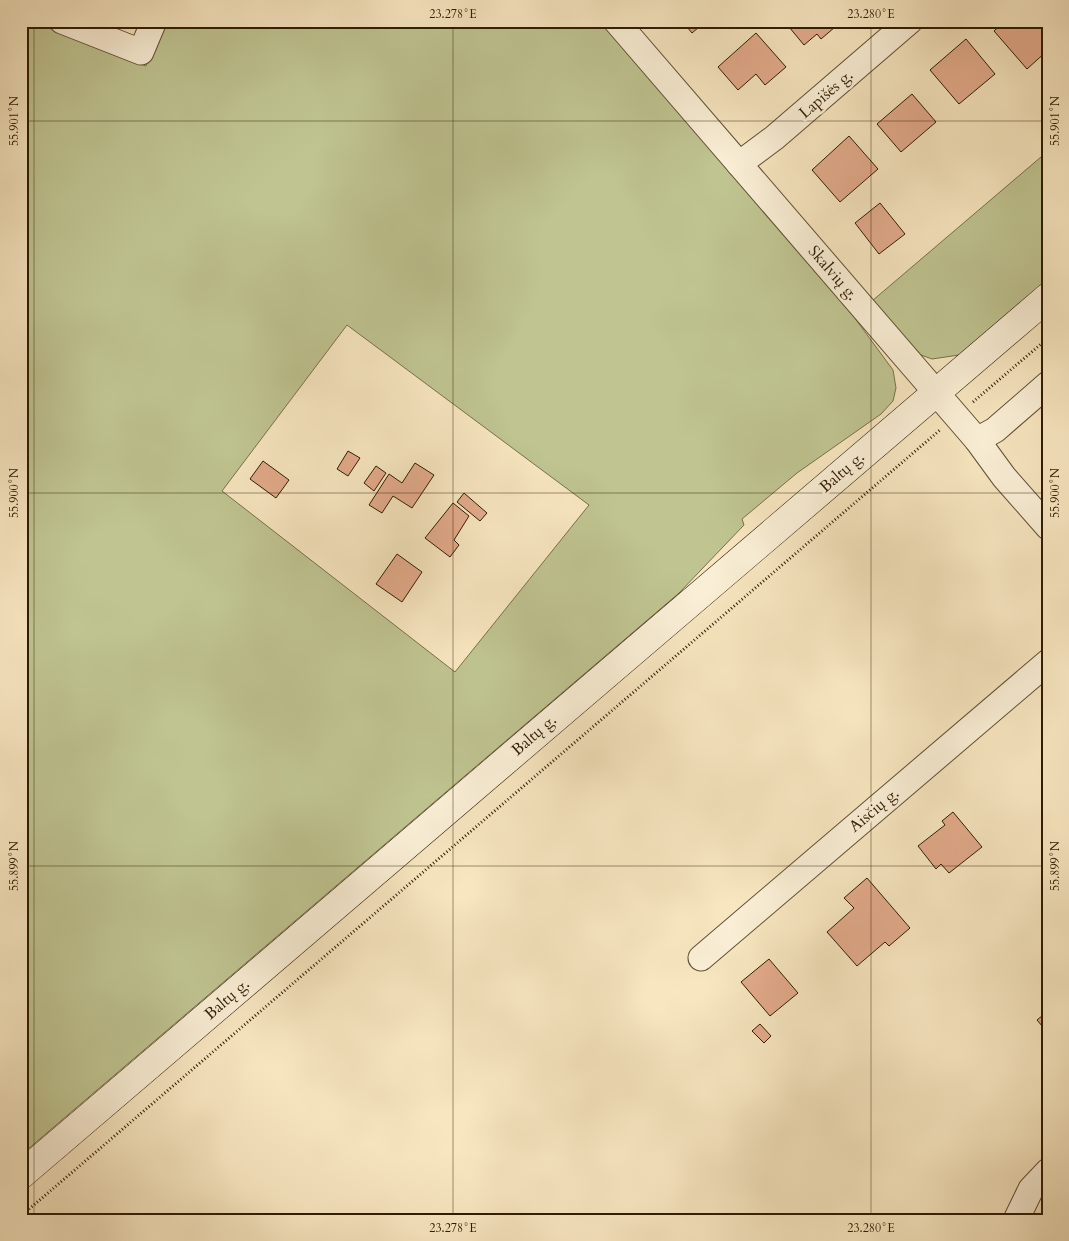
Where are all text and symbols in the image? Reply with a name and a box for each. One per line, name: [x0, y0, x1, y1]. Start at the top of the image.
text: 23.278°E: [429, 6, 477, 22]
text: 23.280°E: [847, 6, 895, 22]
street label: Lapišės g.: [794, 64, 858, 124]
text: 55.901°N: [6, 95, 22, 146]
text: 55.901°N: [1047, 95, 1063, 146]
street label: Skalvių g.: [803, 241, 863, 305]
street label: Baltų g.: [815, 446, 869, 498]
text: 55.900°N: [6, 467, 22, 518]
text: 55.900°N: [1047, 467, 1063, 518]
street label: Baltų g.: [507, 709, 561, 761]
street label: Aisčių g.: [844, 783, 904, 837]
text: 55.899°N: [6, 840, 22, 891]
text: 55.899°N: [1047, 840, 1063, 891]
street label: Baltų g.: [200, 973, 254, 1025]
text: 23.278°E: [429, 1220, 477, 1236]
text: 23.280°E: [847, 1220, 895, 1236]

